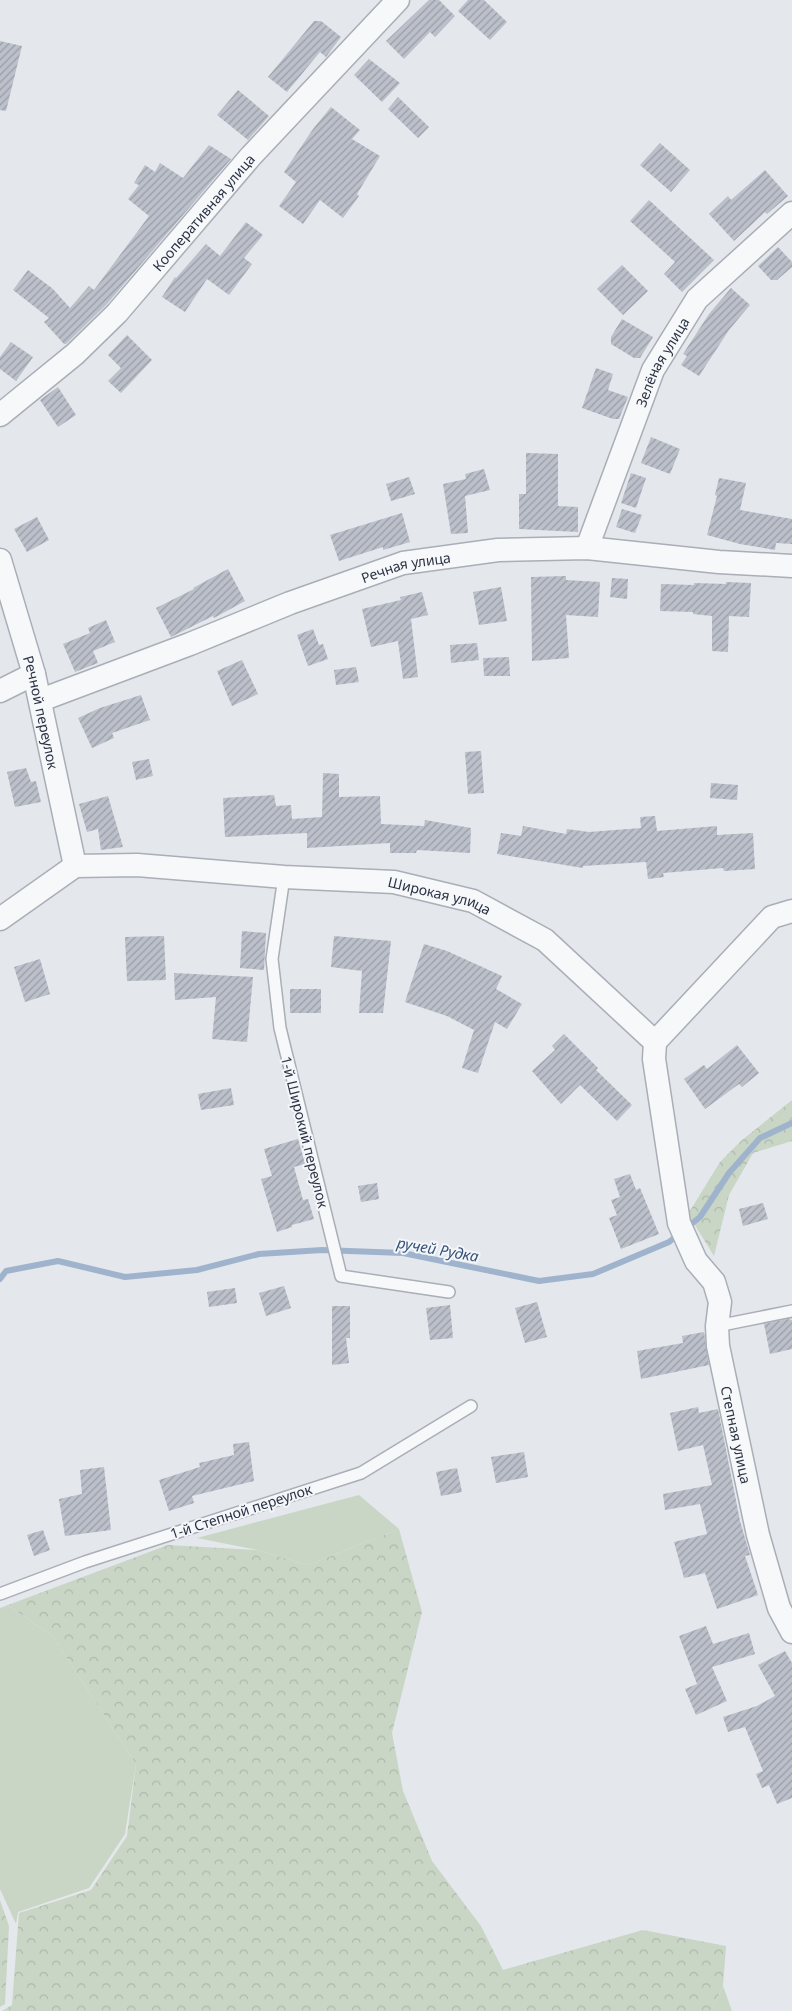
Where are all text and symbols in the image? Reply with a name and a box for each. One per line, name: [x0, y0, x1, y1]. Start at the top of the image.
street label: Кооперативная улица: [148, 149, 259, 275]
street label: Зелёная улица: [631, 313, 693, 410]
street label: Речная улица: [358, 547, 452, 587]
street label: Речной переулок: [19, 653, 64, 771]
street label: Широкая улица: [386, 871, 495, 919]
street label: 1-й Широкий переулок: [277, 1054, 333, 1210]
water label: ручей Рудка: [395, 1232, 481, 1266]
street label: Степная улица: [717, 1384, 756, 1485]
street label: 1-й Степной переулок: [168, 1479, 315, 1543]

